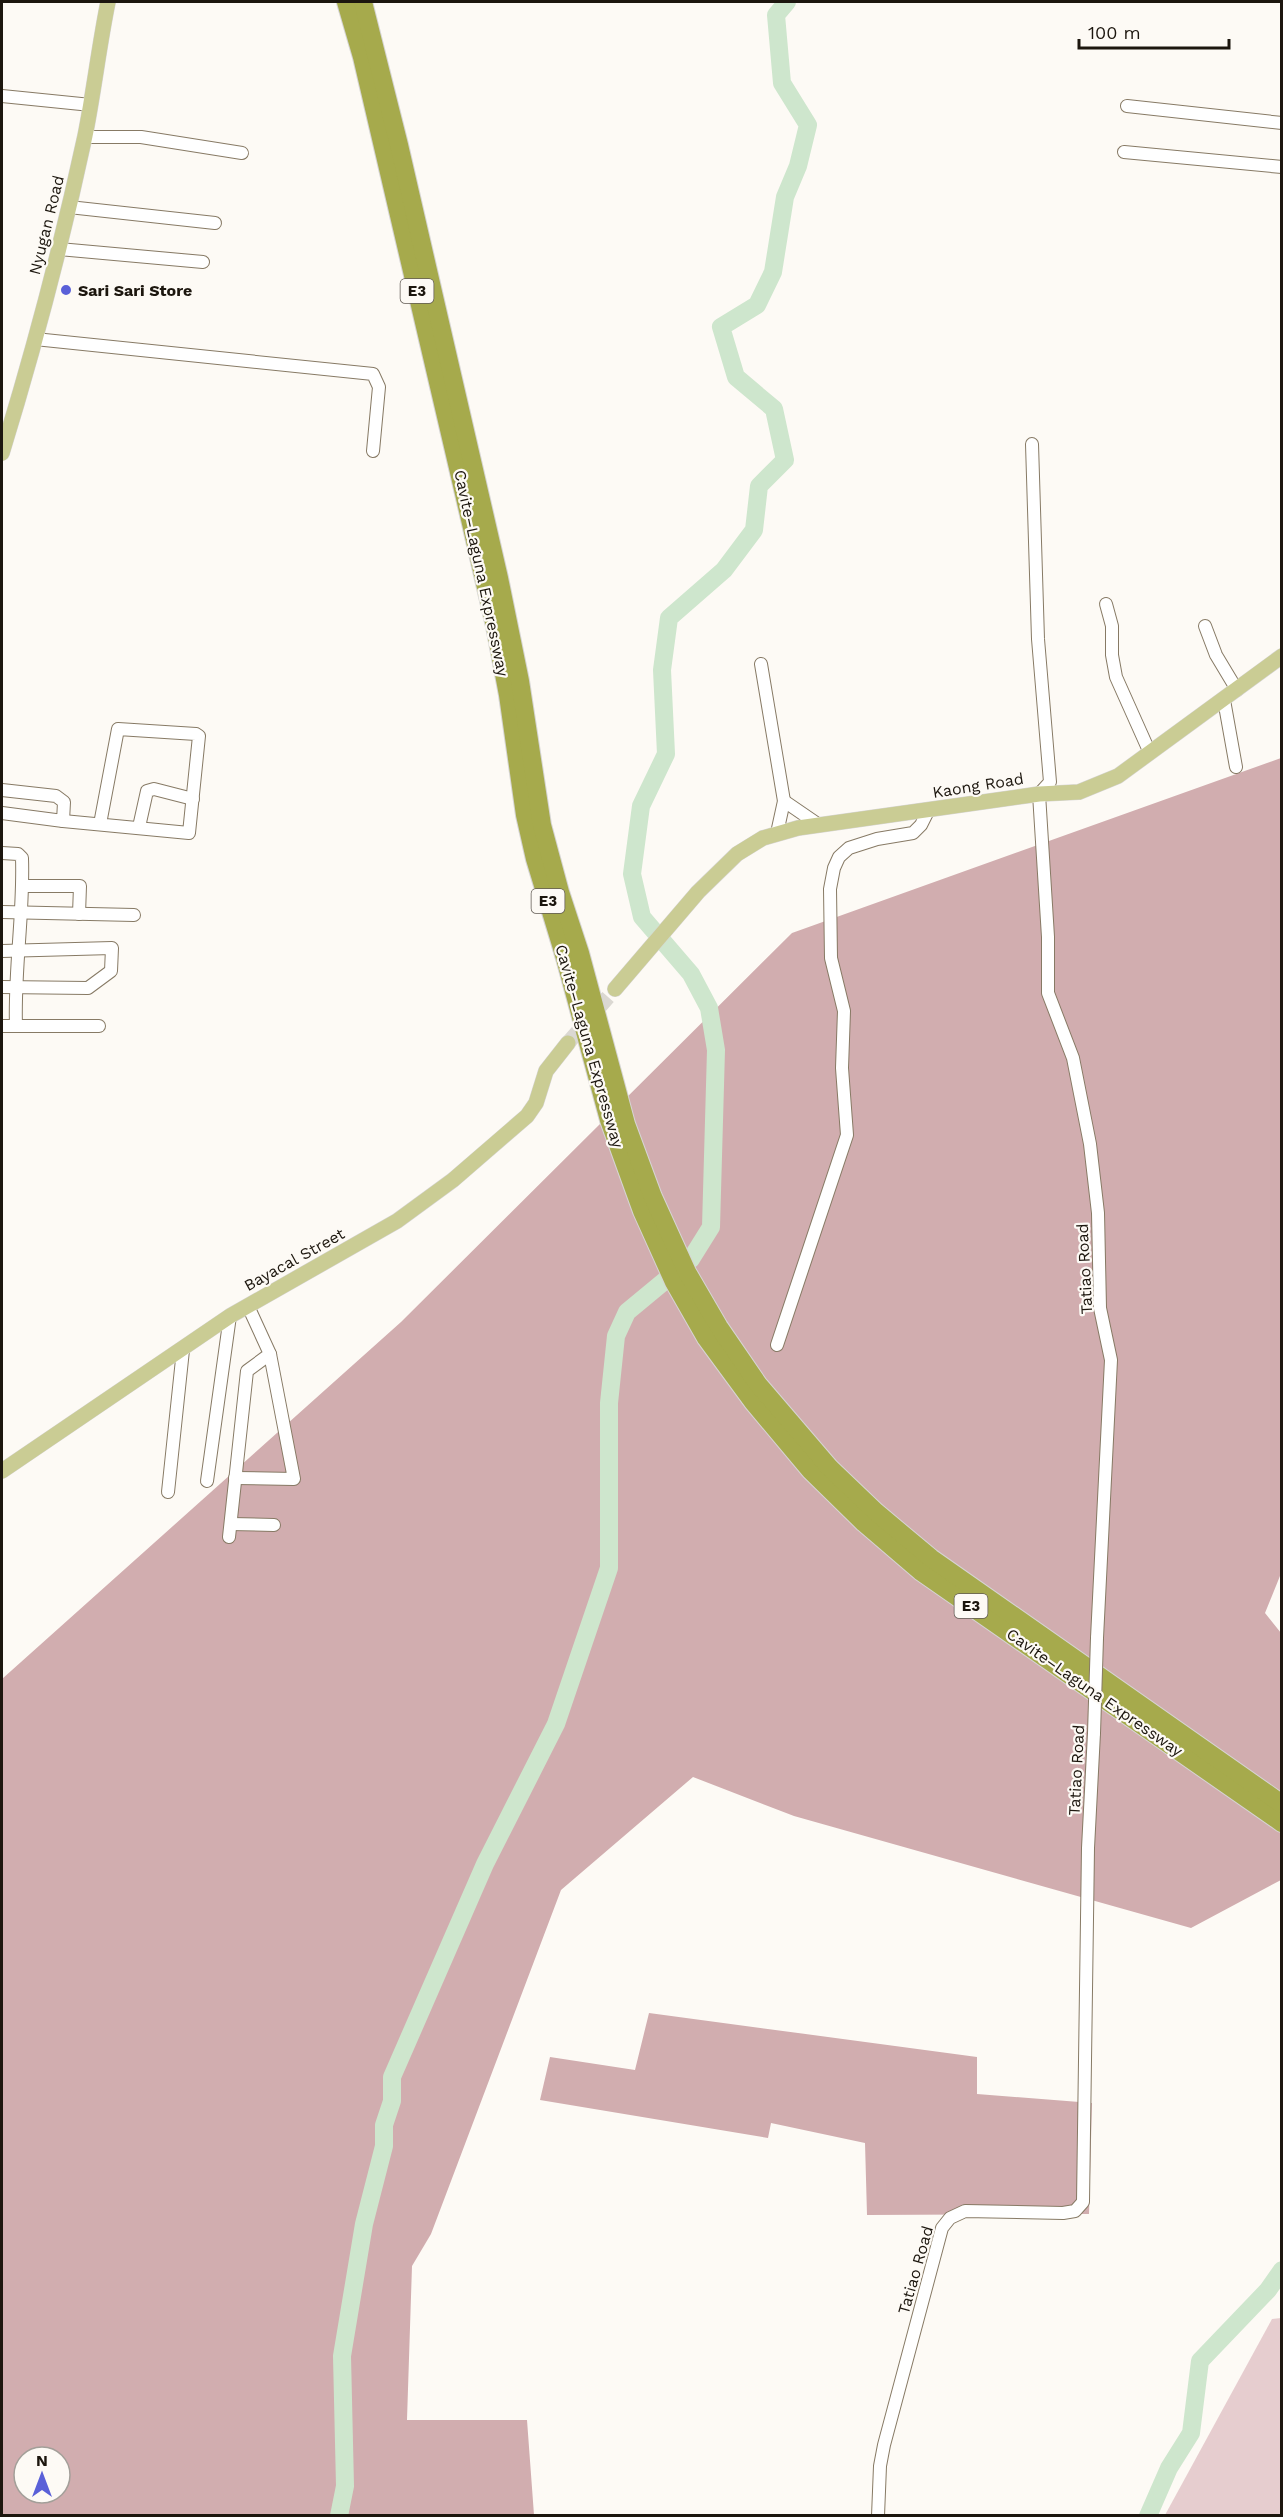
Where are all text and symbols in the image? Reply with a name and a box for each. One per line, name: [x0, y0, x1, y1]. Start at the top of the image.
scale bar: [1079, 12, 1229, 50]
text: 100 m: [1088, 22, 1141, 43]
street label: Nyugan Road: [25, 173, 68, 277]
road number: E3: [400, 279, 434, 303]
place label: Sari Sari Store: [78, 281, 192, 300]
marker: Sari Sari Store: [59, 283, 73, 297]
street label: Cavite–Laguna Expressway: [450, 468, 513, 679]
street label: Kaong Road: [931, 769, 1025, 802]
road number: E3: [532, 889, 564, 913]
street label: Cavite–Laguna Expressway: [551, 942, 628, 1151]
street label: Tatiao Road: [1073, 1223, 1096, 1315]
street label: Bayacal Street: [241, 1224, 348, 1295]
road number: E3: [954, 1594, 988, 1618]
street label: Cavite–Laguna Expressway: [1003, 1624, 1187, 1761]
street label: Tatiao Road: [1065, 1724, 1088, 1816]
street label: Tatiao Road: [894, 2224, 937, 2316]
north arrow: [12, 2445, 72, 2505]
text: N: [36, 2451, 48, 2470]

